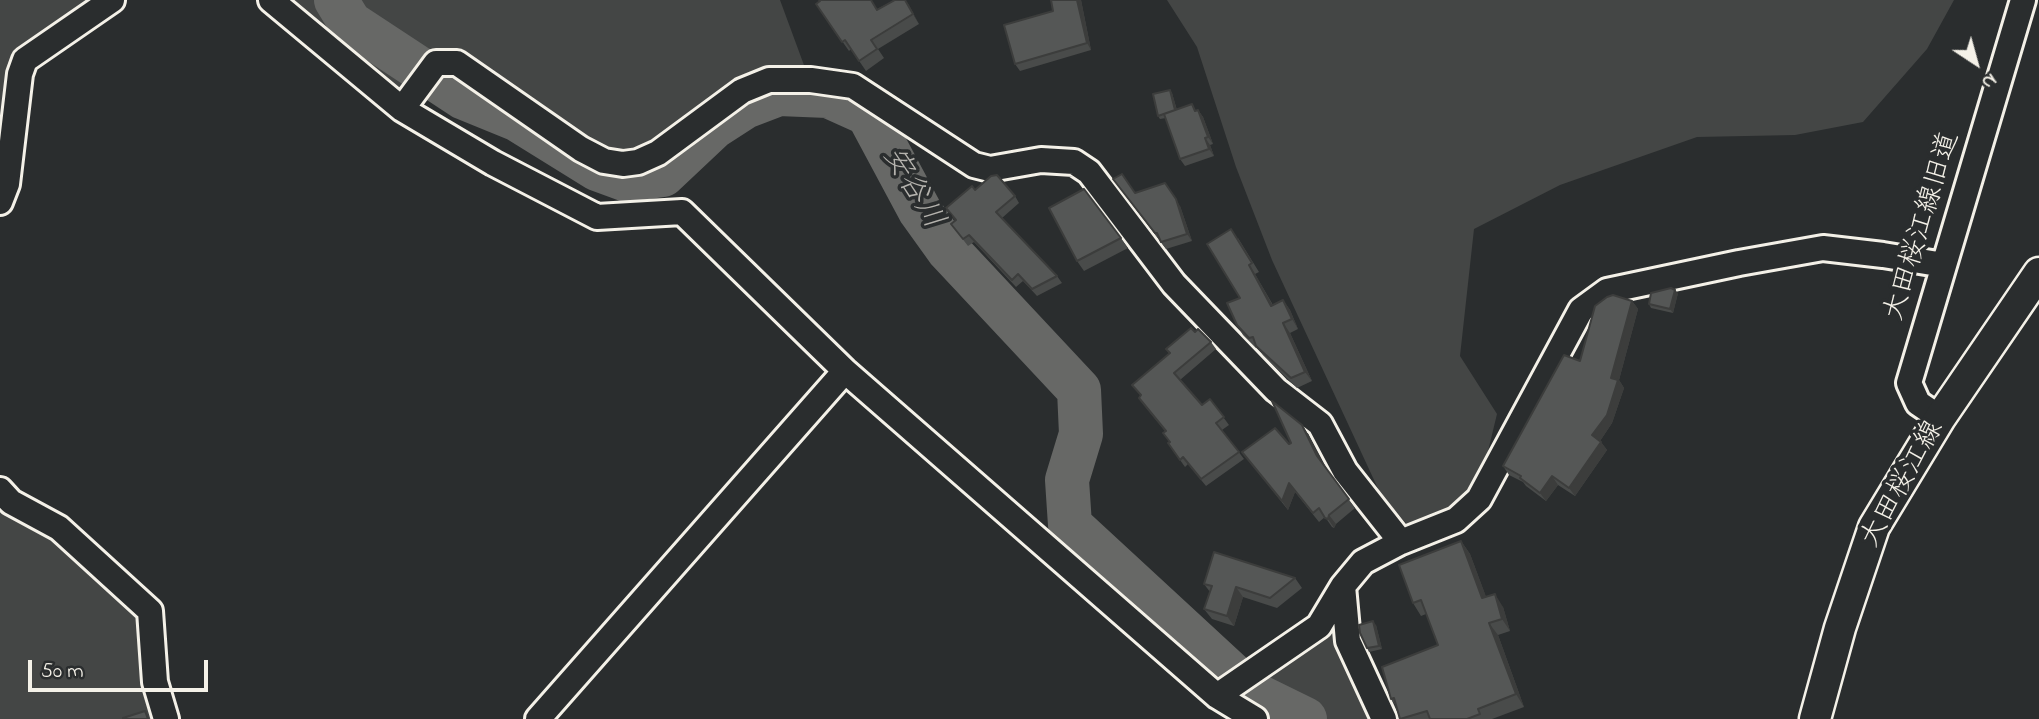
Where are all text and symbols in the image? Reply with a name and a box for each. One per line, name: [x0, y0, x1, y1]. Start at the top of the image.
north arrow: [1941, 28, 2011, 98]
text: N: [1976, 66, 2002, 95]
street label: 大田桜江線旧道: [1879, 128, 1969, 326]
water label: 安谷川: [872, 141, 950, 237]
street label: 大田桜江線: [1855, 416, 1953, 554]
scale bar: [32, 646, 212, 690]
text: 50 m: [41, 657, 84, 687]

